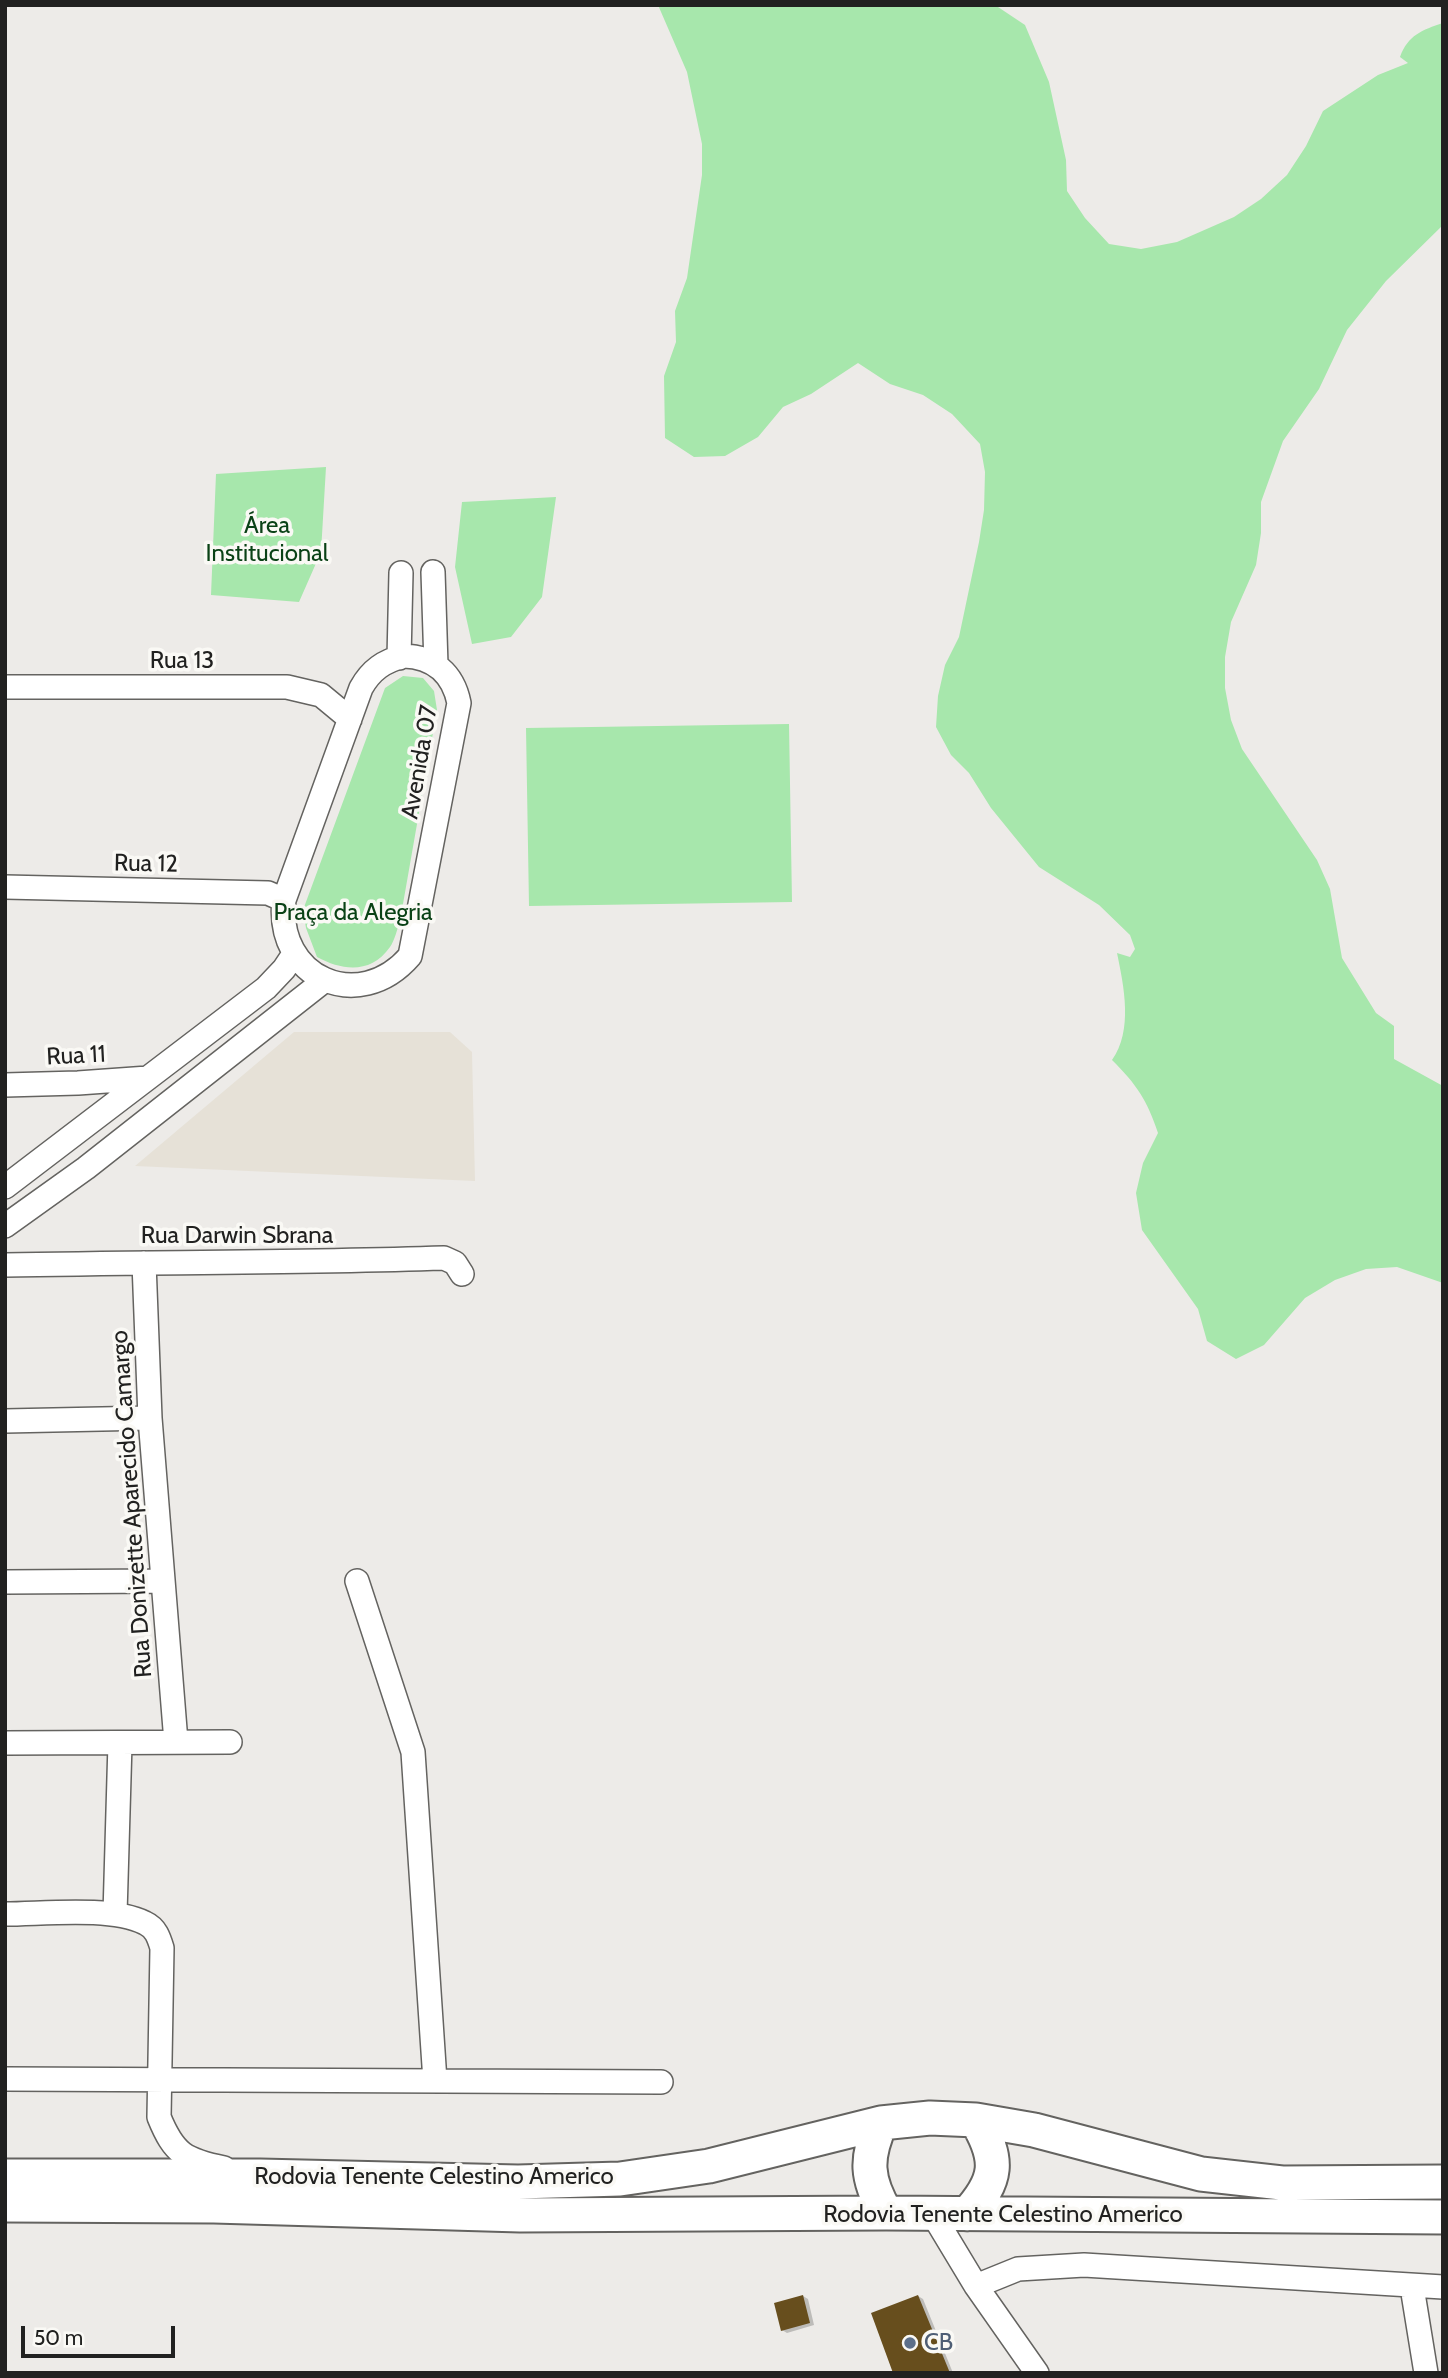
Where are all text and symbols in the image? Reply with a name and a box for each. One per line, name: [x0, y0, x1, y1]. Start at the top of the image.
park label: Área Institucional: [206, 512, 328, 568]
street label: Rua 13: [150, 647, 214, 675]
street label: Avenida 07: [396, 703, 444, 821]
street label: Rua 12: [114, 849, 178, 879]
park label: Praça da Alegria: [273, 899, 433, 927]
street label: Rua 11: [46, 1040, 106, 1072]
street label: Rua Darwin Sbrana: [141, 1222, 333, 1250]
street label: Rua Donizette Aparecido Camargo: [105, 1329, 159, 1679]
street label: Rodovia Tenente Celestino Americo: [254, 2163, 614, 2191]
street label: Rodovia Tenente Celestino Americo: [823, 2201, 1183, 2229]
scale bar: [24, 2312, 178, 2356]
text: 50 m: [34, 2325, 83, 2350]
place label: CB: [924, 2329, 953, 2357]
marker: CB: [902, 2335, 918, 2351]

